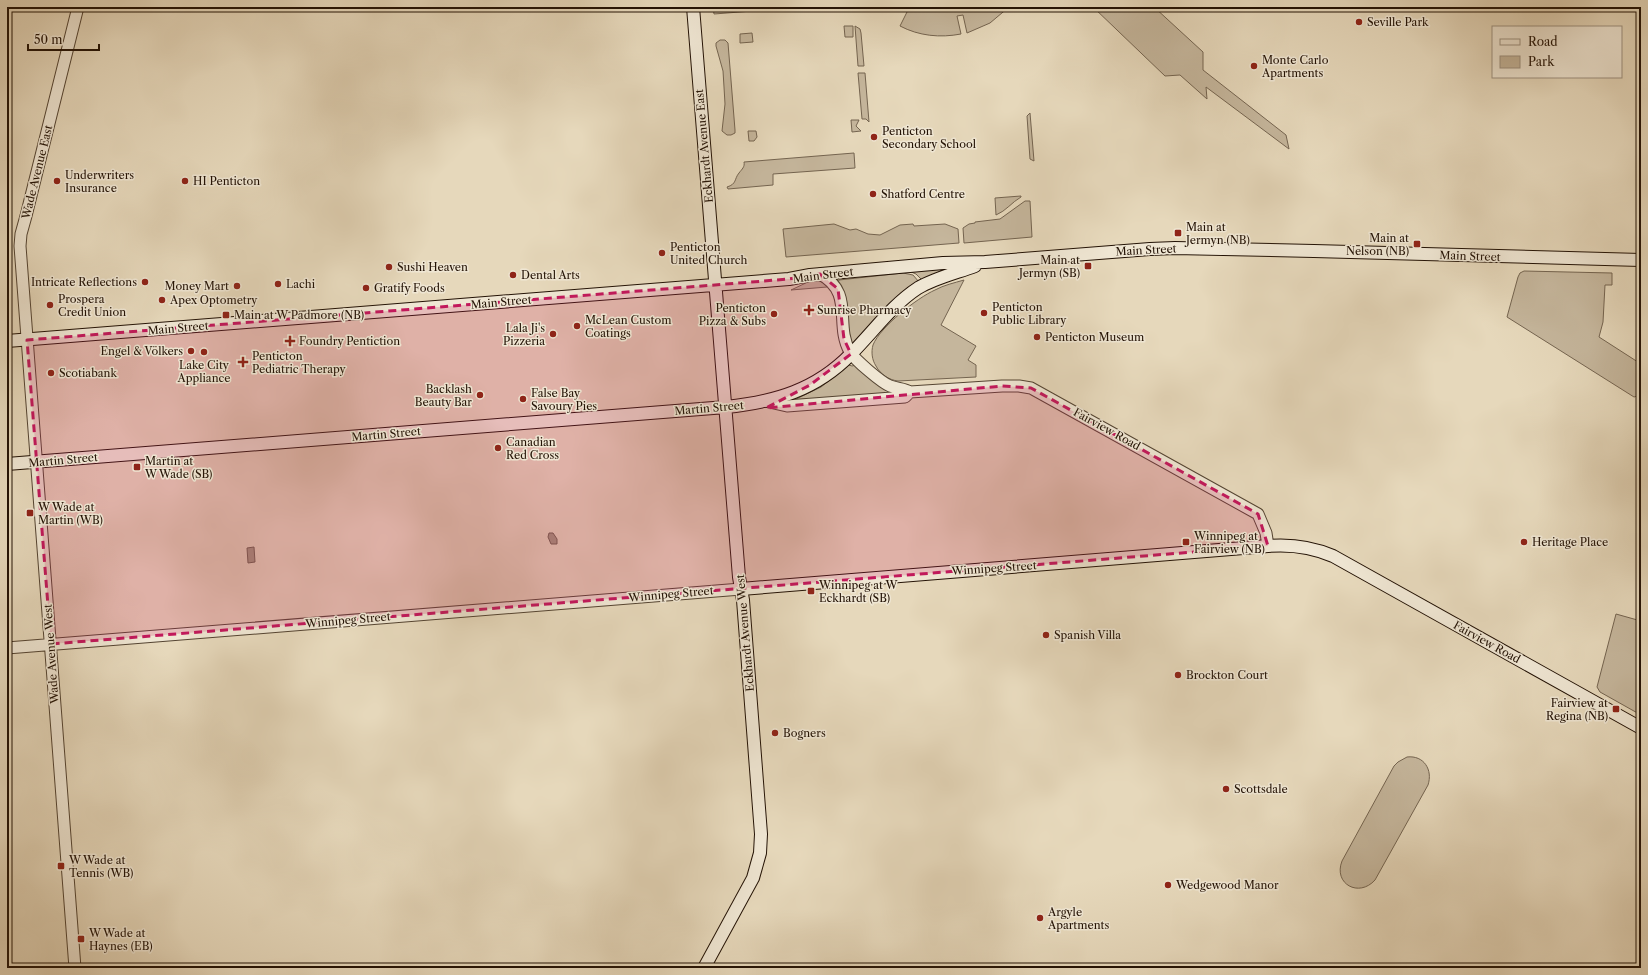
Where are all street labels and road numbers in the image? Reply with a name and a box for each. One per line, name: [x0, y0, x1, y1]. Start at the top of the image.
street label: Eckhardt Avenue East: [692, 89, 716, 203]
street label: Wade Avenue East: [18, 124, 55, 221]
street label: Main Street: [1115, 241, 1177, 259]
street label: Main Street: [1439, 248, 1501, 264]
street label: Main Street: [792, 264, 854, 286]
street label: Main Street: [470, 292, 532, 312]
street label: Main Street: [147, 318, 209, 338]
street label: Martin Street: [674, 398, 744, 418]
street label: Fairview Road: [1071, 405, 1143, 453]
street label: Martin Street: [351, 424, 421, 444]
street label: Martin Street: [28, 450, 98, 470]
street label: Winnipeg Street: [950, 558, 1037, 578]
street label: Eckhardt Avenue West: [733, 574, 757, 692]
street label: Winnipeg Street: [627, 583, 714, 605]
street label: Wade Avenue West: [41, 604, 62, 705]
street label: Winnipeg Street: [304, 609, 391, 631]
street label: Fairview Road: [1451, 618, 1523, 666]

